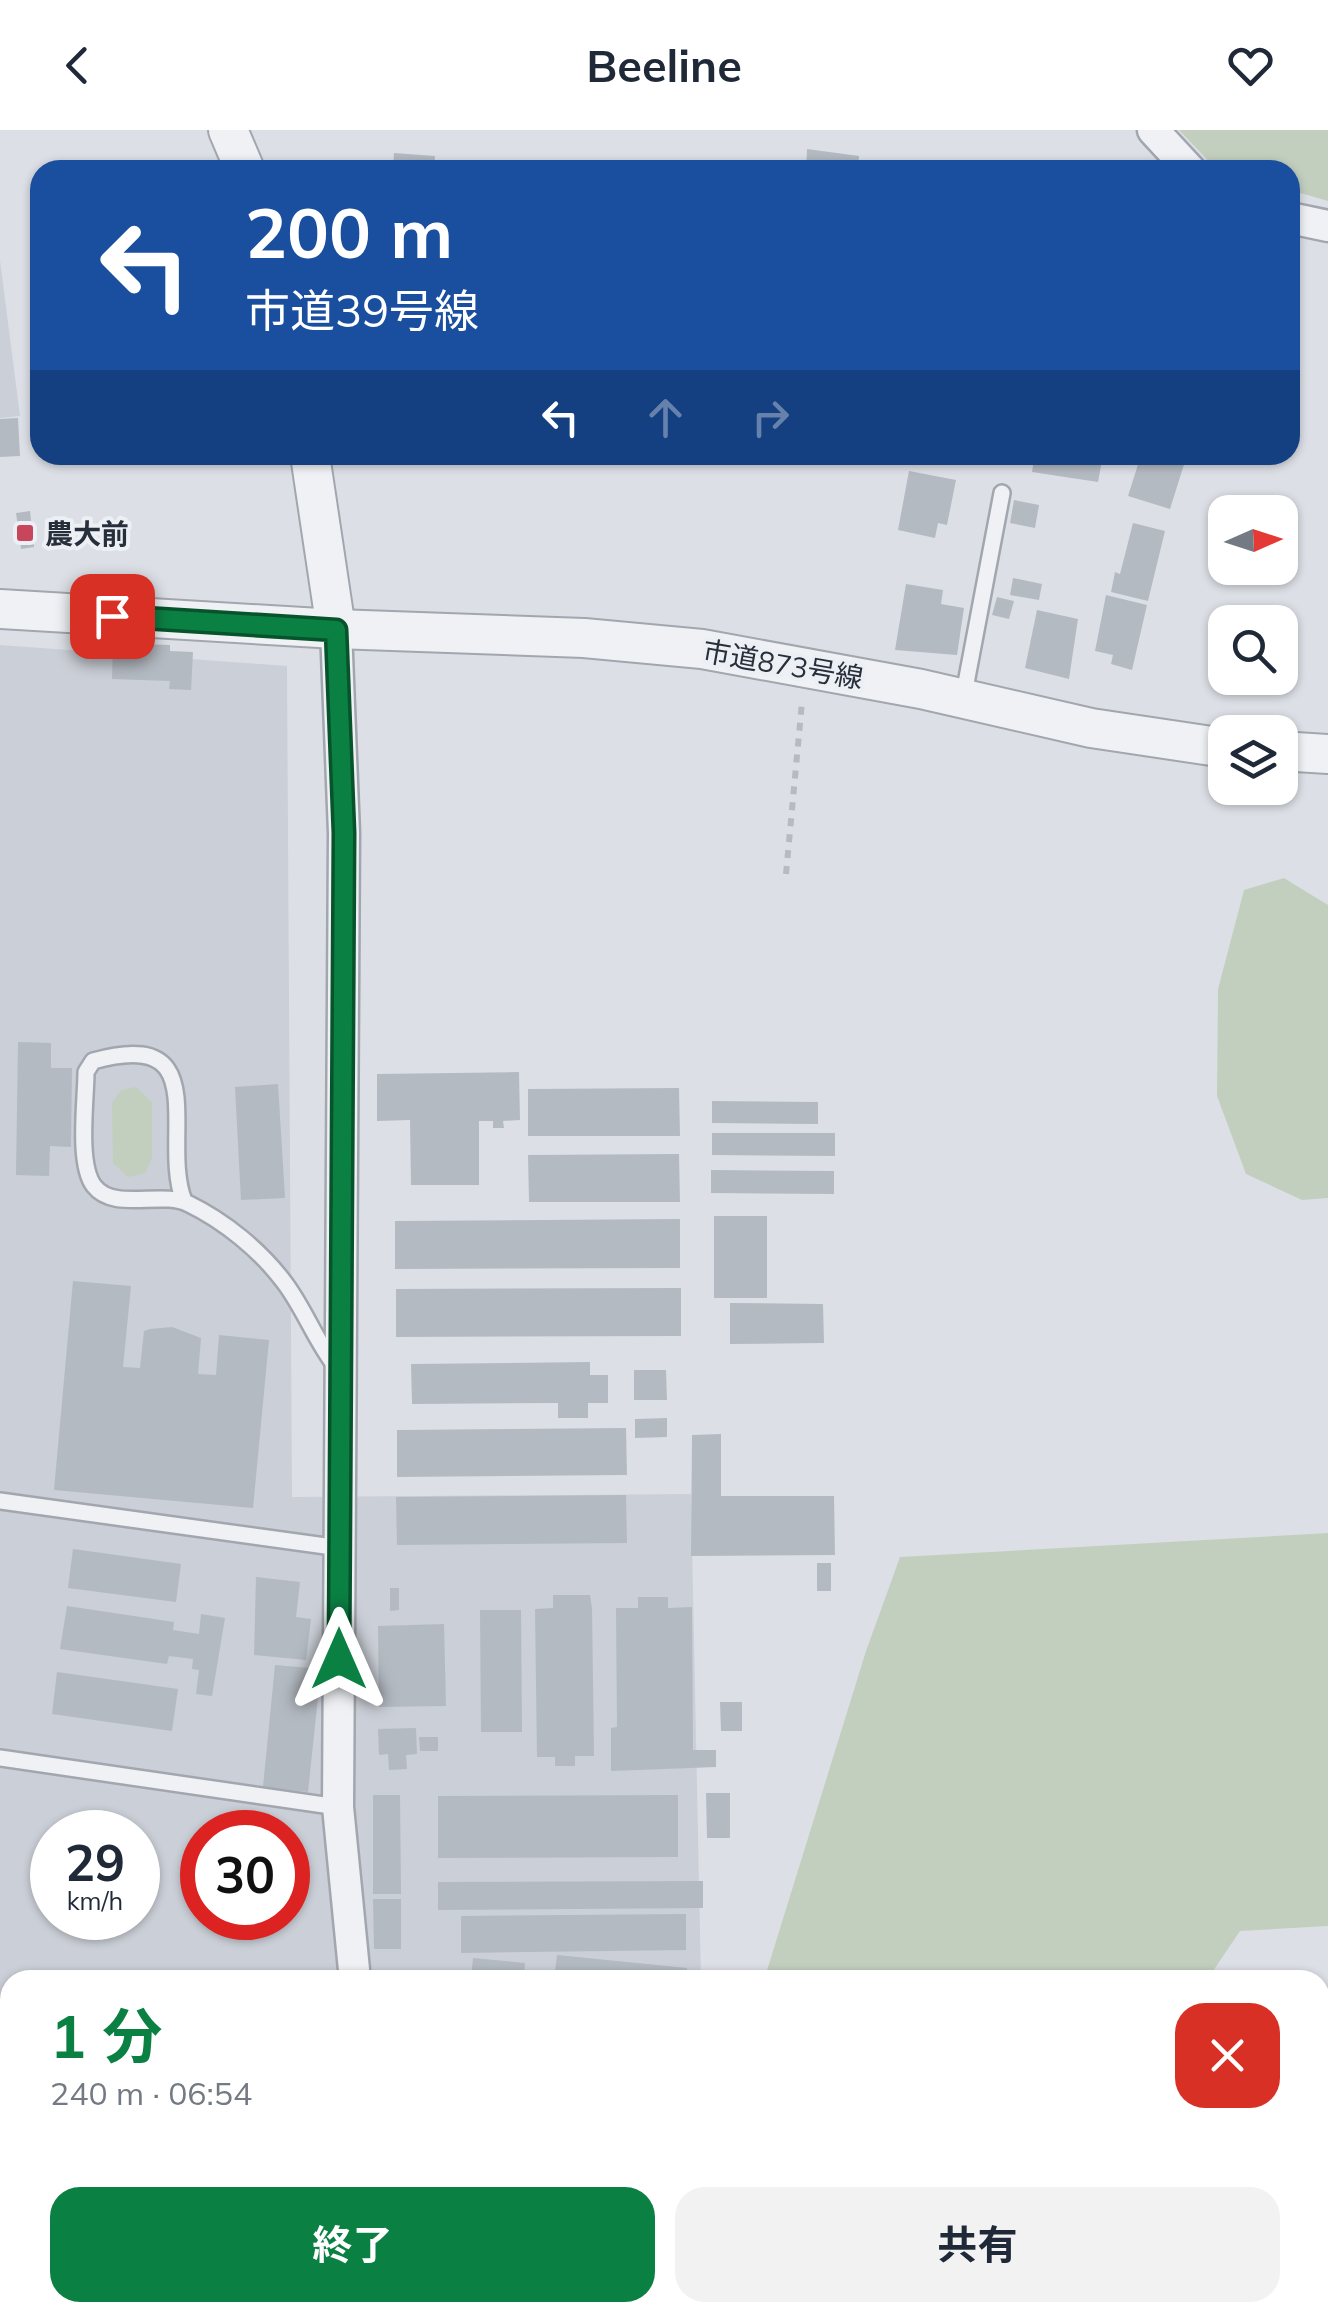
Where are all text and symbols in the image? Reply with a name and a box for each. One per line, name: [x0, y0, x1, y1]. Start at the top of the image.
text: Beeline: [586, 37, 742, 93]
icon: back: [50, 38, 105, 93]
icon: heart: [1223, 38, 1278, 93]
text: 200 m: [245, 188, 453, 276]
icon: left: [80, 200, 210, 330]
text: 市道39号線: [245, 282, 479, 338]
icon: left: [533, 390, 588, 445]
icon: ahead: [638, 390, 693, 445]
icon: right: [743, 390, 798, 445]
north arrow: [1208, 495, 1298, 585]
map controls: [1208, 495, 1298, 805]
place label: 農大前: [45, 516, 129, 551]
marker: 農大前: [14, 522, 36, 544]
pin: [70, 574, 155, 659]
icon: arrive: [85, 589, 140, 644]
button: search: [1208, 605, 1298, 695]
street label: 市道873号線: [700, 633, 866, 695]
button: layers: [1208, 715, 1298, 805]
position arrow: [287, 1607, 391, 1711]
speed limit sign: 30: [180, 1810, 310, 1940]
text: 29: [65, 1831, 125, 1894]
text: km/h: [67, 1885, 123, 1916]
text: 1 分: [50, 1998, 162, 2073]
button: close: [1175, 2003, 1280, 2108]
text: 240 m · 06:54: [50, 2073, 252, 2113]
button: 終了: [50, 2187, 655, 2302]
button: 共有: [675, 2187, 1280, 2302]

